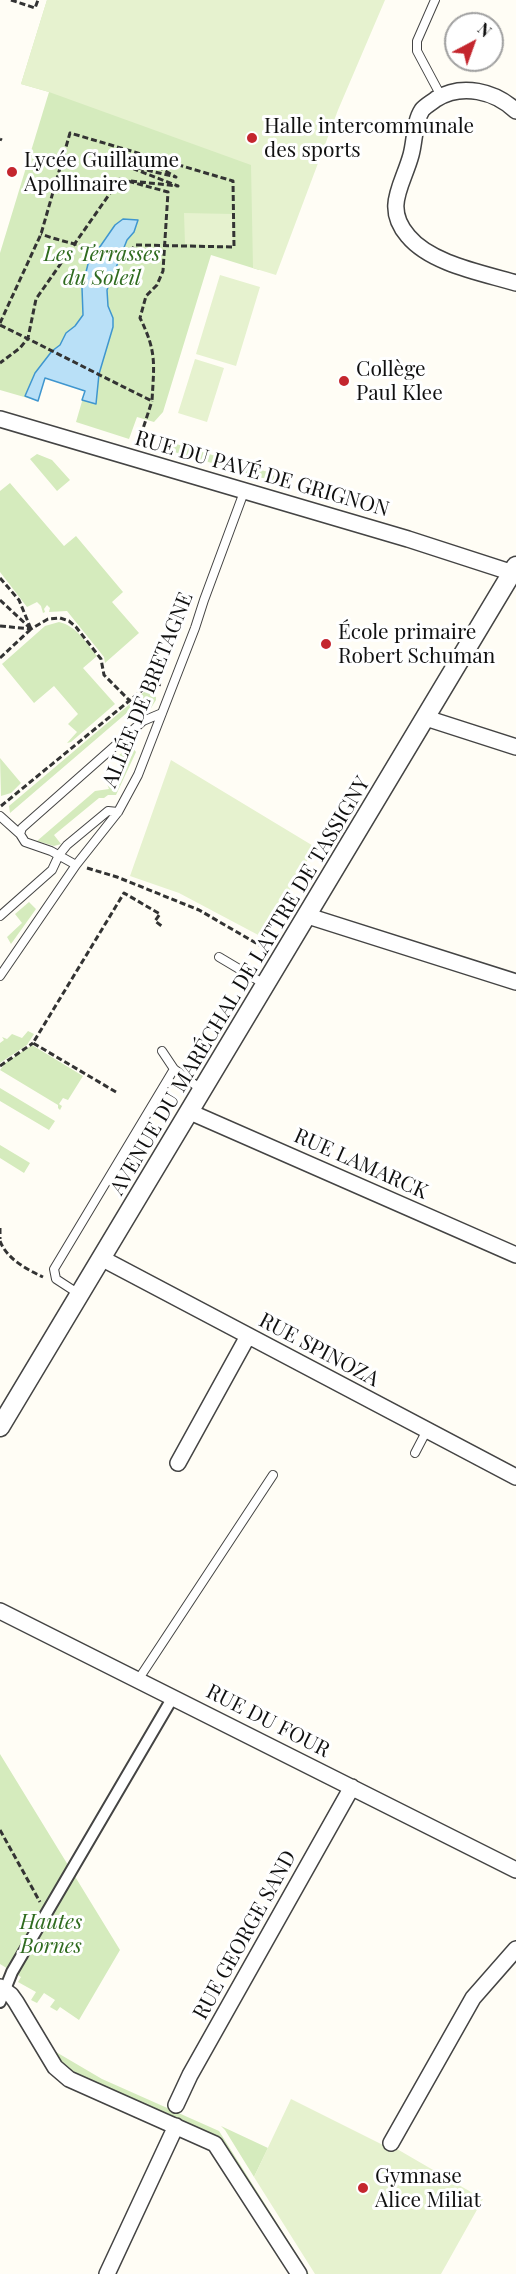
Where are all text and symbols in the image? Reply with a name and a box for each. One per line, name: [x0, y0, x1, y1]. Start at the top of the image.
north arrow: [444, 12, 504, 72]
text: N: [474, 18, 496, 41]
place label: Halle intercommunale des sports: [264, 113, 474, 163]
marker: Halle intercommunale des sports: [245, 131, 259, 145]
place label: Lycée Guillaume Apollinaire: [24, 147, 179, 197]
marker: Lycée Guillaume Apollinaire: [5, 165, 19, 179]
park label: Les Terrasses du Soleil: [44, 241, 160, 291]
place label: Collège Paul Klee: [356, 356, 443, 406]
marker: Collège Paul Klee: [337, 374, 351, 388]
street label: RUE DU PAVÉ DE GRIGNON: [132, 426, 392, 522]
street label: ALLÉE DE BRETAGNE: [97, 589, 199, 791]
place label: École primaire Robert Schuman: [338, 619, 495, 669]
marker: École primaire Robert Schuman: [319, 637, 333, 651]
street label: AVENUE DU MARÉCHAL DE LATTRE DE TASSIGNY: [105, 772, 375, 1200]
street label: RUE LAMARCK: [290, 1123, 432, 1205]
street label: RUE SPINOZA: [255, 1308, 383, 1392]
street label: RUE DU FOUR: [202, 1679, 334, 1763]
street label: RUE GEORGE SAND: [188, 1846, 302, 2024]
park label: Hautes Bornes: [20, 1909, 82, 1959]
place label: Gymnase Alice Miliat: [375, 2163, 481, 2213]
marker: Gymnase Alice Miliat: [356, 2181, 370, 2195]

